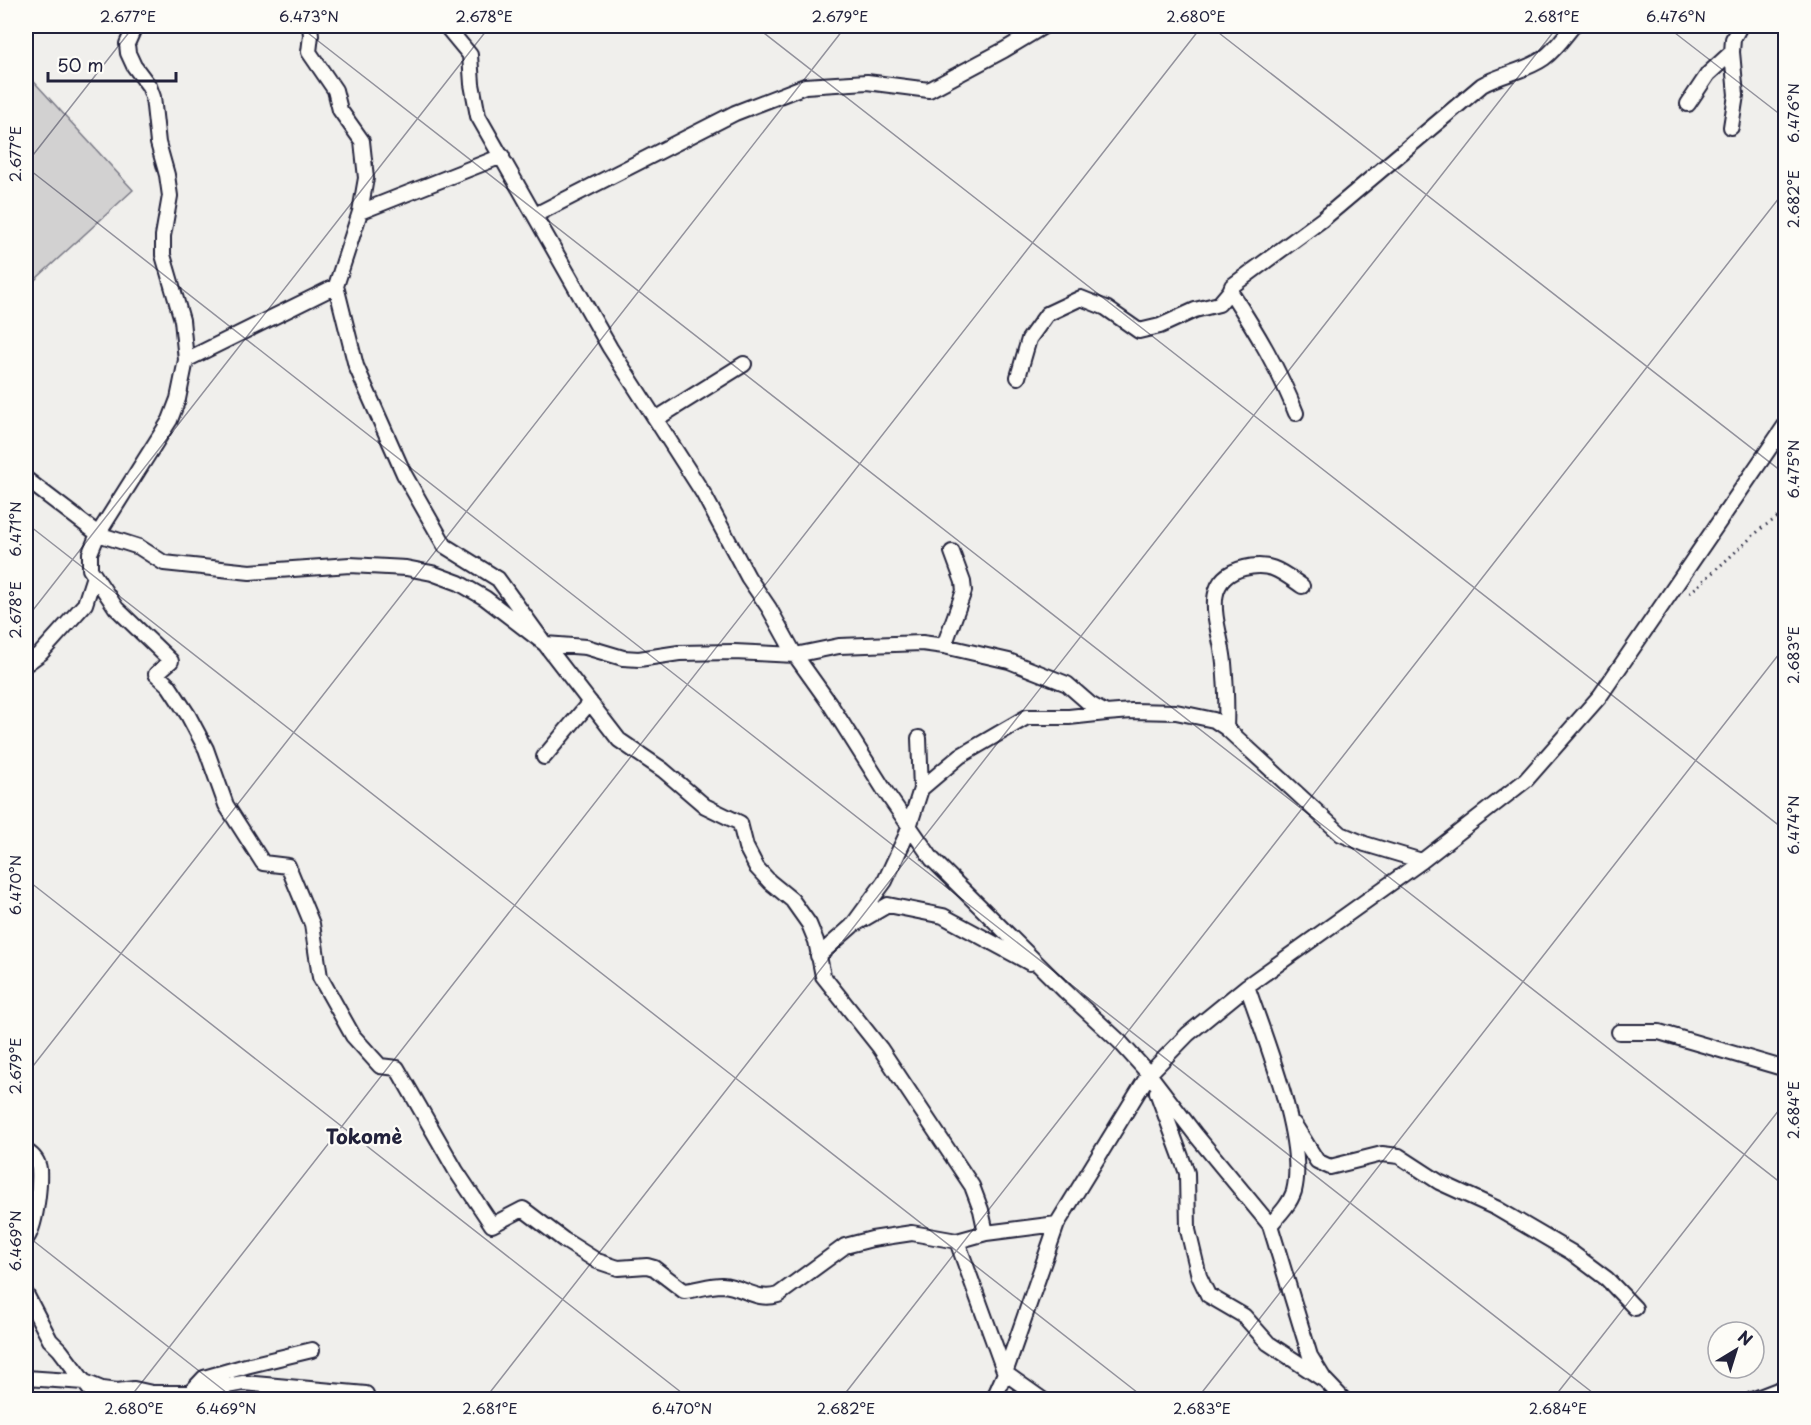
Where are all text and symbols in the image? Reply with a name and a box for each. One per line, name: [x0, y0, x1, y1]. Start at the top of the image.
text: 2.677°E: [100, 4, 156, 27]
text: 6.473°N: [279, 4, 339, 27]
text: 2.678°E: [455, 4, 513, 27]
text: 2.679°E: [811, 4, 869, 27]
text: 2.680°E: [1166, 4, 1226, 27]
text: 2.681°E: [1524, 4, 1580, 27]
text: 6.476°N: [1646, 4, 1706, 27]
scale bar: [48, 45, 176, 83]
text: 50 m: [57, 51, 104, 78]
text: 6.476°N: [1781, 83, 1804, 143]
text: 2.677°E: [3, 126, 26, 182]
text: 2.682°E: [1781, 170, 1804, 228]
text: 6.475°N: [1781, 439, 1804, 499]
text: 6.471°N: [3, 501, 26, 557]
text: 2.678°E: [3, 581, 26, 639]
text: 2.683°E: [1781, 626, 1804, 684]
text: 6.474°N: [1781, 795, 1804, 855]
text: 6.470°N: [3, 855, 26, 915]
text: 2.679°E: [3, 1037, 26, 1095]
text: 2.684°E: [1781, 1081, 1804, 1139]
district label: Tokomè: [326, 1121, 402, 1151]
text: 6.469°N: [3, 1210, 26, 1272]
north arrow: [1706, 1320, 1766, 1380]
text: N: [1733, 1324, 1758, 1351]
text: 2.680°E: [104, 1396, 164, 1419]
text: 6.469°N: [195, 1396, 257, 1419]
text: 2.681°E: [462, 1396, 518, 1419]
text: 6.470°N: [652, 1396, 712, 1419]
text: 2.682°E: [817, 1396, 875, 1419]
text: 2.683°E: [1173, 1396, 1231, 1419]
text: 2.684°E: [1529, 1396, 1587, 1419]

